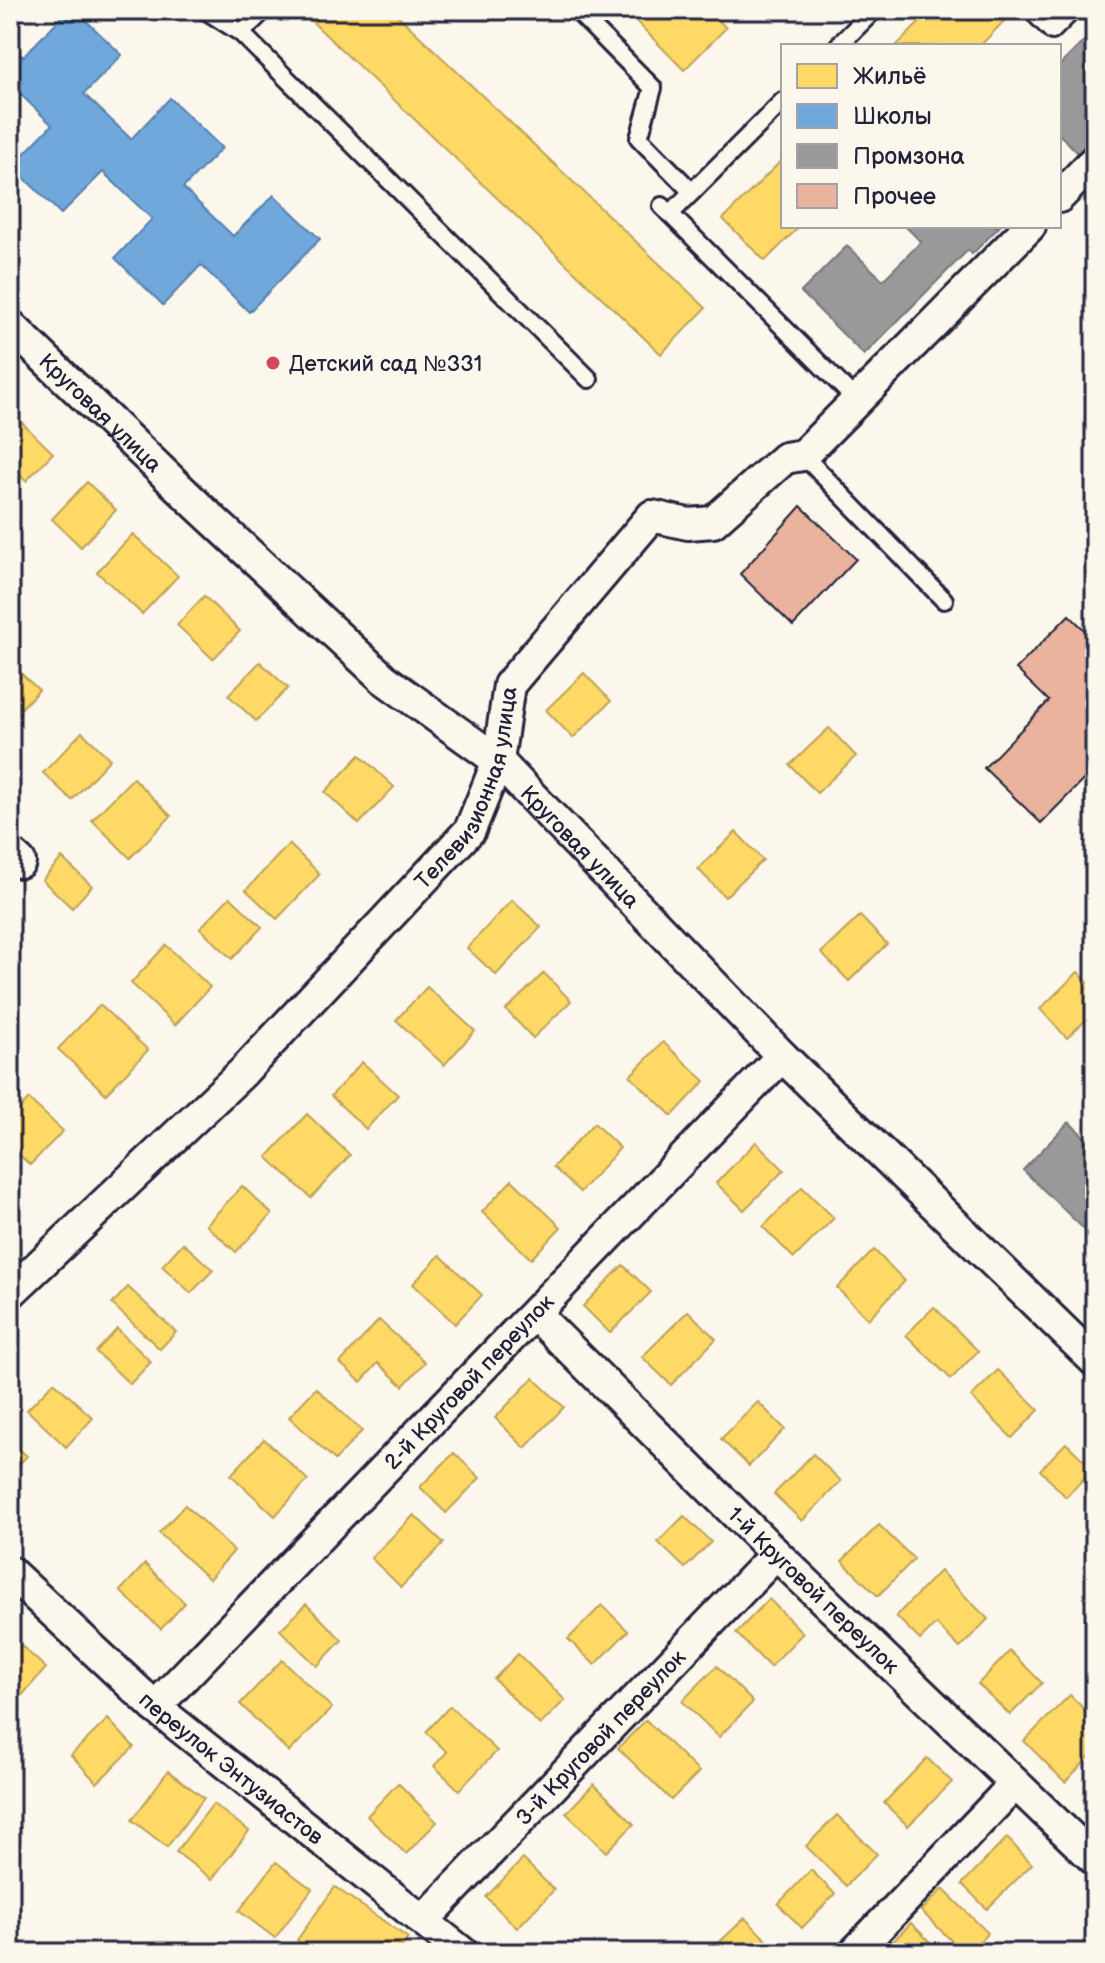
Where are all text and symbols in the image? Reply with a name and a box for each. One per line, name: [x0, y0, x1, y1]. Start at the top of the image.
legend: [781, 44, 1061, 228]
text: Жильё: [853, 62, 926, 91]
text: Школы: [853, 102, 932, 131]
text: Промзона: [853, 142, 965, 171]
text: Прочее: [853, 182, 936, 211]
street label: Круговая улица: [33, 348, 167, 479]
place label: Детский сад №331: [289, 351, 482, 378]
marker: Детский сад №331: [264, 354, 282, 372]
street label: Телевизионная улица: [410, 685, 524, 895]
street label: Круговая улица: [514, 780, 644, 914]
street label: 2-й Круговой переулок: [379, 1289, 560, 1476]
street label: 1-й Круговой переулок: [721, 1501, 904, 1680]
street label: 3-й Круговой переулок: [510, 1644, 692, 1831]
street label: переулок Энтузиастов: [133, 1687, 329, 1851]

